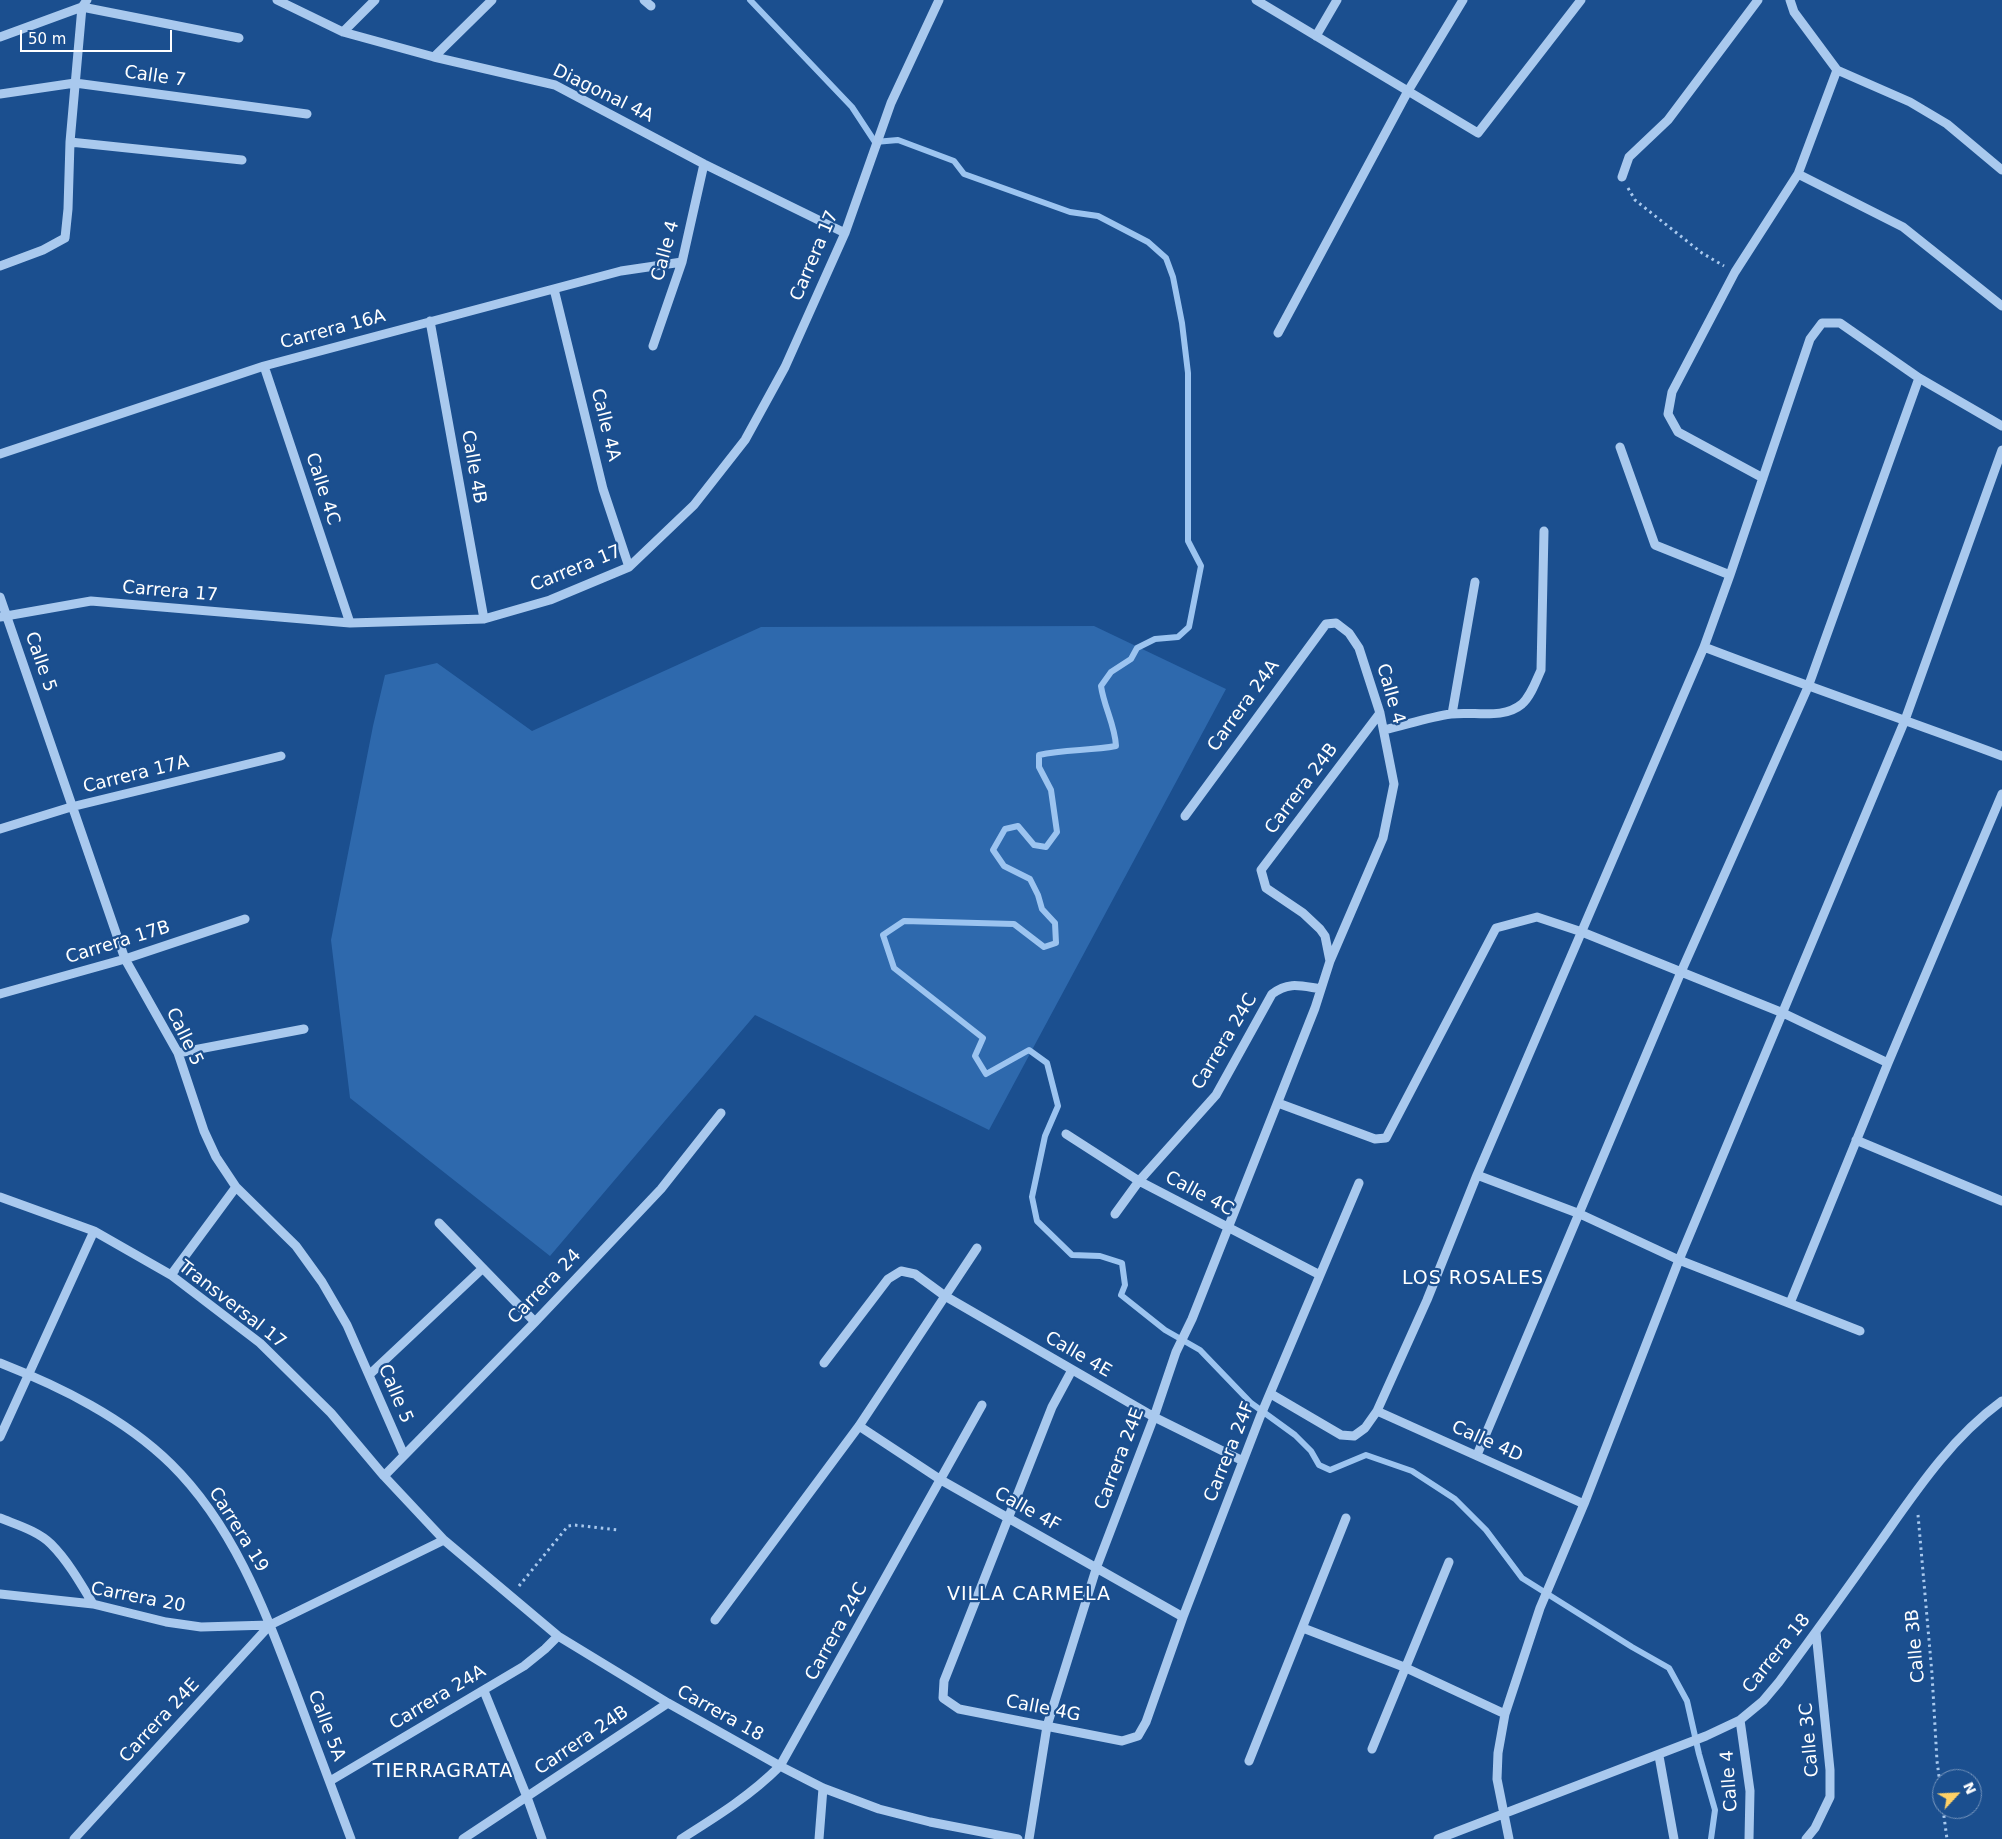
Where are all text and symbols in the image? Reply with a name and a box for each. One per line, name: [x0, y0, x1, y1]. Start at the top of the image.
scale bar: [22, 20, 175, 52]
text: 50 m: [28, 30, 66, 48]
street label: Diagonal 4A: [549, 60, 657, 128]
street label: Calle 7: [123, 62, 187, 92]
street label: Carrera 17: [786, 208, 844, 304]
street label: Calle 4: [648, 218, 684, 284]
street label: Carrera 16A: [278, 306, 388, 354]
street label: Calle 4A: [586, 386, 624, 464]
street label: Calle 4B: [456, 429, 490, 505]
street label: Calle 4C: [300, 450, 344, 528]
street label: Carrera 17: [528, 541, 624, 597]
street label: Carrera 17: [121, 577, 219, 607]
street label: Calle 5: [20, 629, 60, 695]
street label: Carrera 24A: [1203, 656, 1285, 756]
street label: Calle 4: [1371, 661, 1409, 727]
street label: Carrera 24B: [1261, 739, 1343, 839]
street label: Carrera 17A: [81, 751, 191, 799]
street label: Carrera 17B: [63, 917, 173, 969]
street label: Carrera 24C: [1188, 990, 1262, 1094]
street label: Calle 5: [161, 1004, 207, 1070]
street label: Calle 4C: [1161, 1167, 1237, 1221]
street label: Carrera 24: [504, 1245, 586, 1329]
street label: Transversal 17: [174, 1256, 290, 1354]
district label: LOS ROSALES: [1401, 1268, 1545, 1290]
street label: Calle 4E: [1041, 1327, 1115, 1383]
street label: Calle 5: [373, 1361, 417, 1427]
street label: Carrera 24F: [1200, 1399, 1260, 1505]
street label: Carrera 24E: [1091, 1405, 1149, 1513]
street label: Calle 4D: [1448, 1417, 1526, 1467]
street label: Calle 4F: [990, 1483, 1064, 1537]
street label: Carrera 19: [203, 1484, 273, 1576]
street label: Carrera 20: [89, 1578, 187, 1618]
street label: Carrera 24C: [801, 1579, 873, 1685]
district label: VILLA CARMELA: [945, 1584, 1113, 1606]
street label: Calle 3B: [1902, 1608, 1930, 1684]
street label: Carrera 18: [1738, 1610, 1816, 1698]
street label: Carrera 24A: [386, 1661, 490, 1735]
street label: Carrera 24E: [116, 1674, 204, 1768]
street label: Carrera 18: [673, 1681, 767, 1747]
street label: Calle 5A: [303, 1688, 349, 1764]
street label: Calle 4G: [1004, 1691, 1082, 1727]
street label: Carrera 24B: [531, 1702, 633, 1780]
street label: Calle 3C: [1796, 1702, 1824, 1778]
street label: Calle 4: [1717, 1749, 1743, 1813]
district label: TIERRAGRATA: [371, 1761, 515, 1783]
north arrow: [1932, 1769, 1982, 1819]
text: N: [1960, 1779, 1979, 1797]

